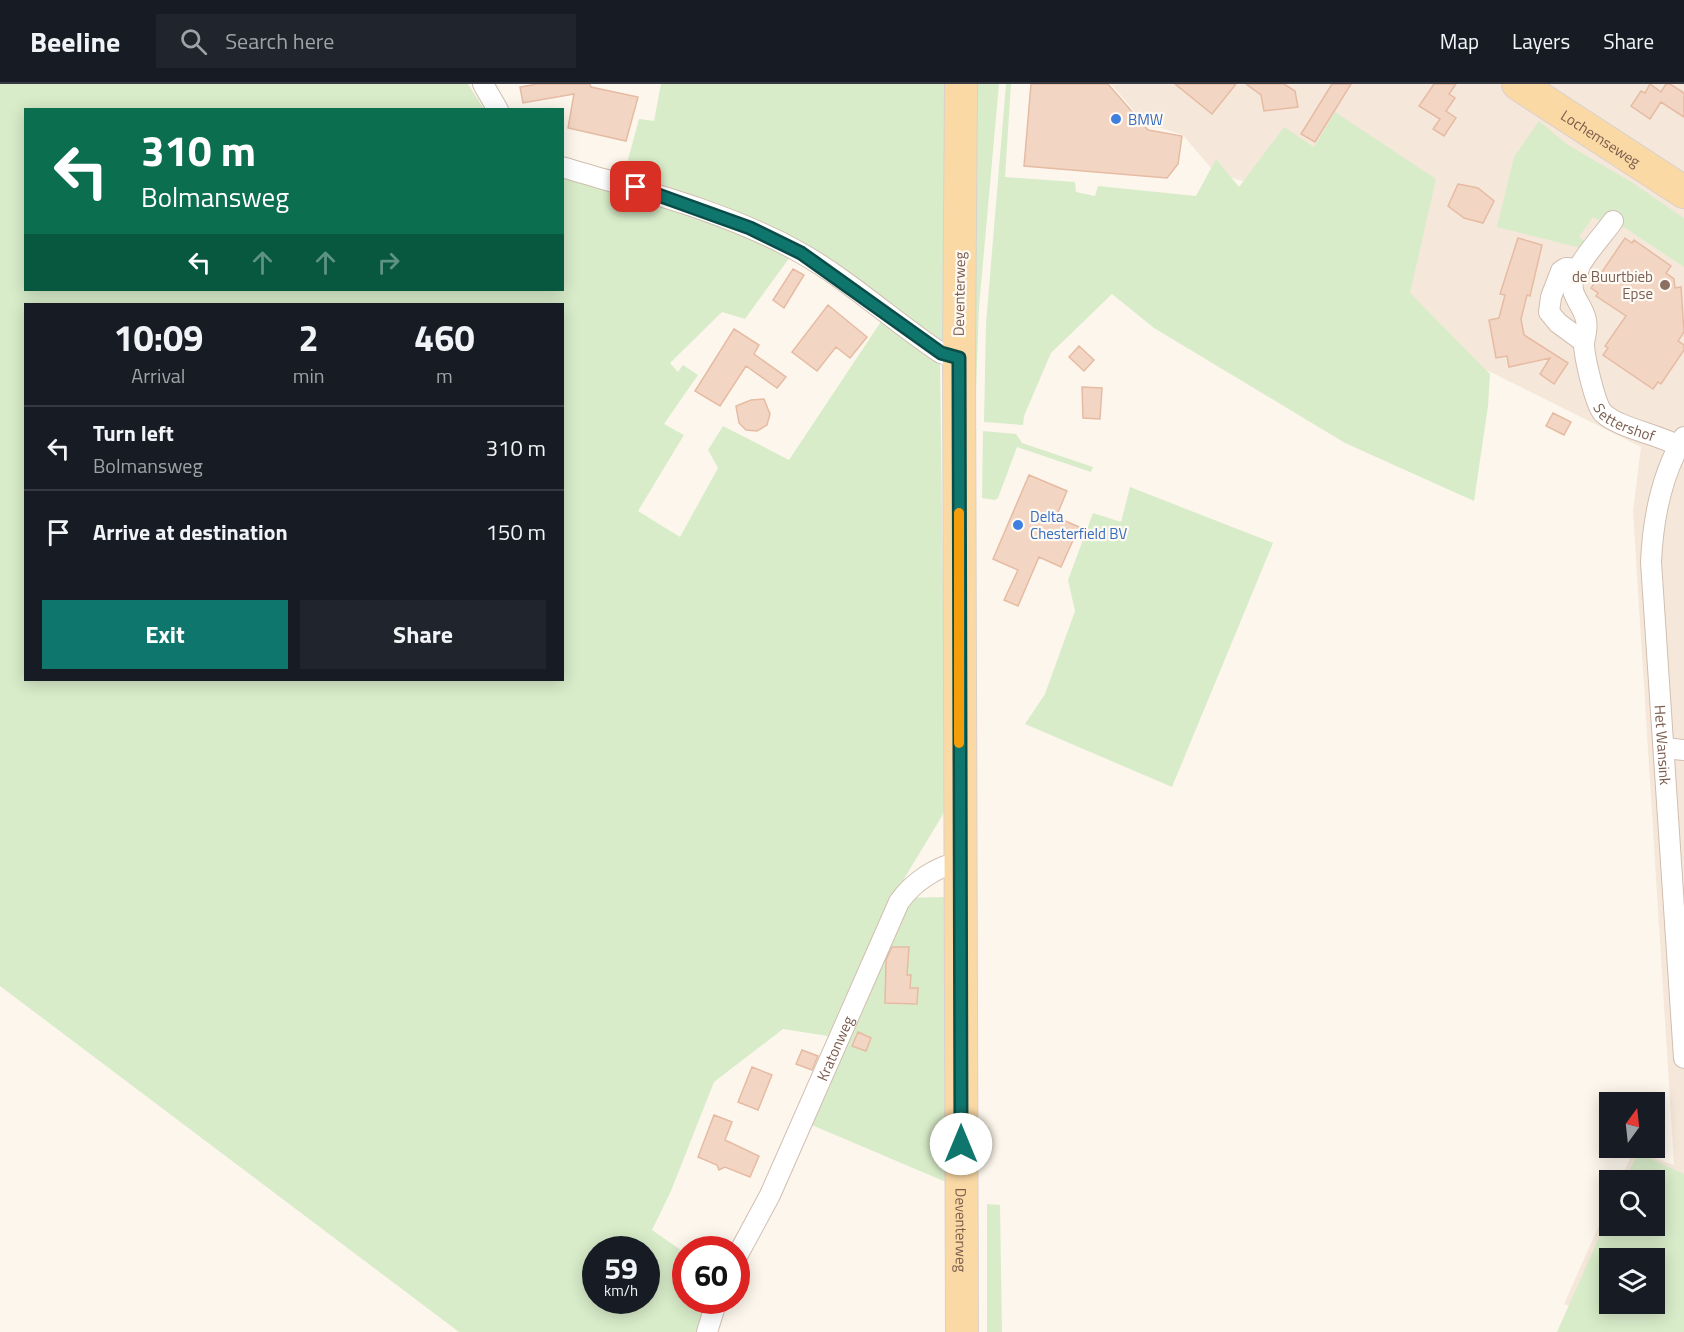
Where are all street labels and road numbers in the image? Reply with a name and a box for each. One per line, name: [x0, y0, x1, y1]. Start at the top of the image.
street label: Lochemseweg: [1557, 104, 1646, 173]
street label: Deventerweg: [947, 251, 971, 336]
street label: Settershof: [1588, 399, 1658, 447]
street label: Het Wansink: [1649, 704, 1677, 786]
street label: Kratonweg: [810, 1012, 859, 1084]
street label: Deventerweg: [950, 1188, 973, 1273]

